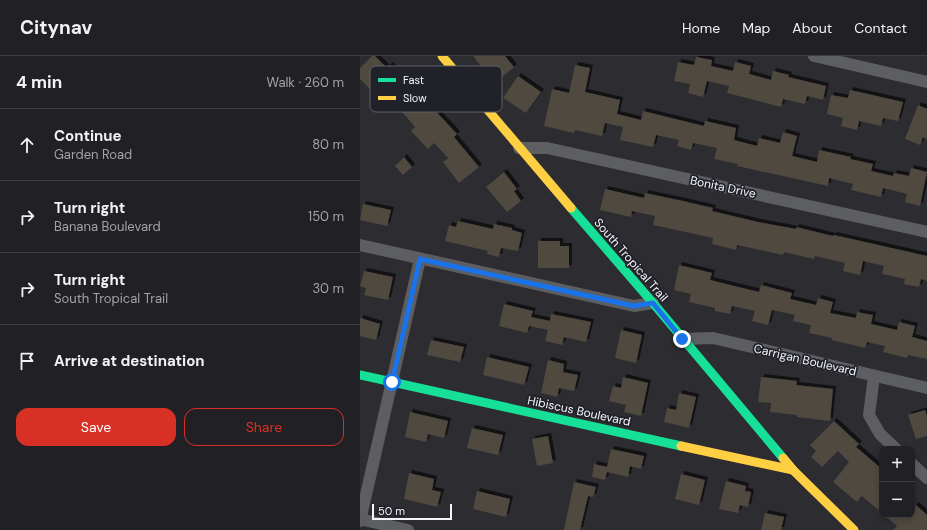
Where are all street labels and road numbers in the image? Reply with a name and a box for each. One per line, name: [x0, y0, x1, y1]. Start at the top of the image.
street label: Bonita Drive: [689, 172, 758, 202]
street label: South Tropical Trail: [590, 215, 672, 305]
street label: Carrigan Boulevard: [752, 340, 858, 380]
street label: Hibiscus Boulevard: [526, 392, 632, 430]

